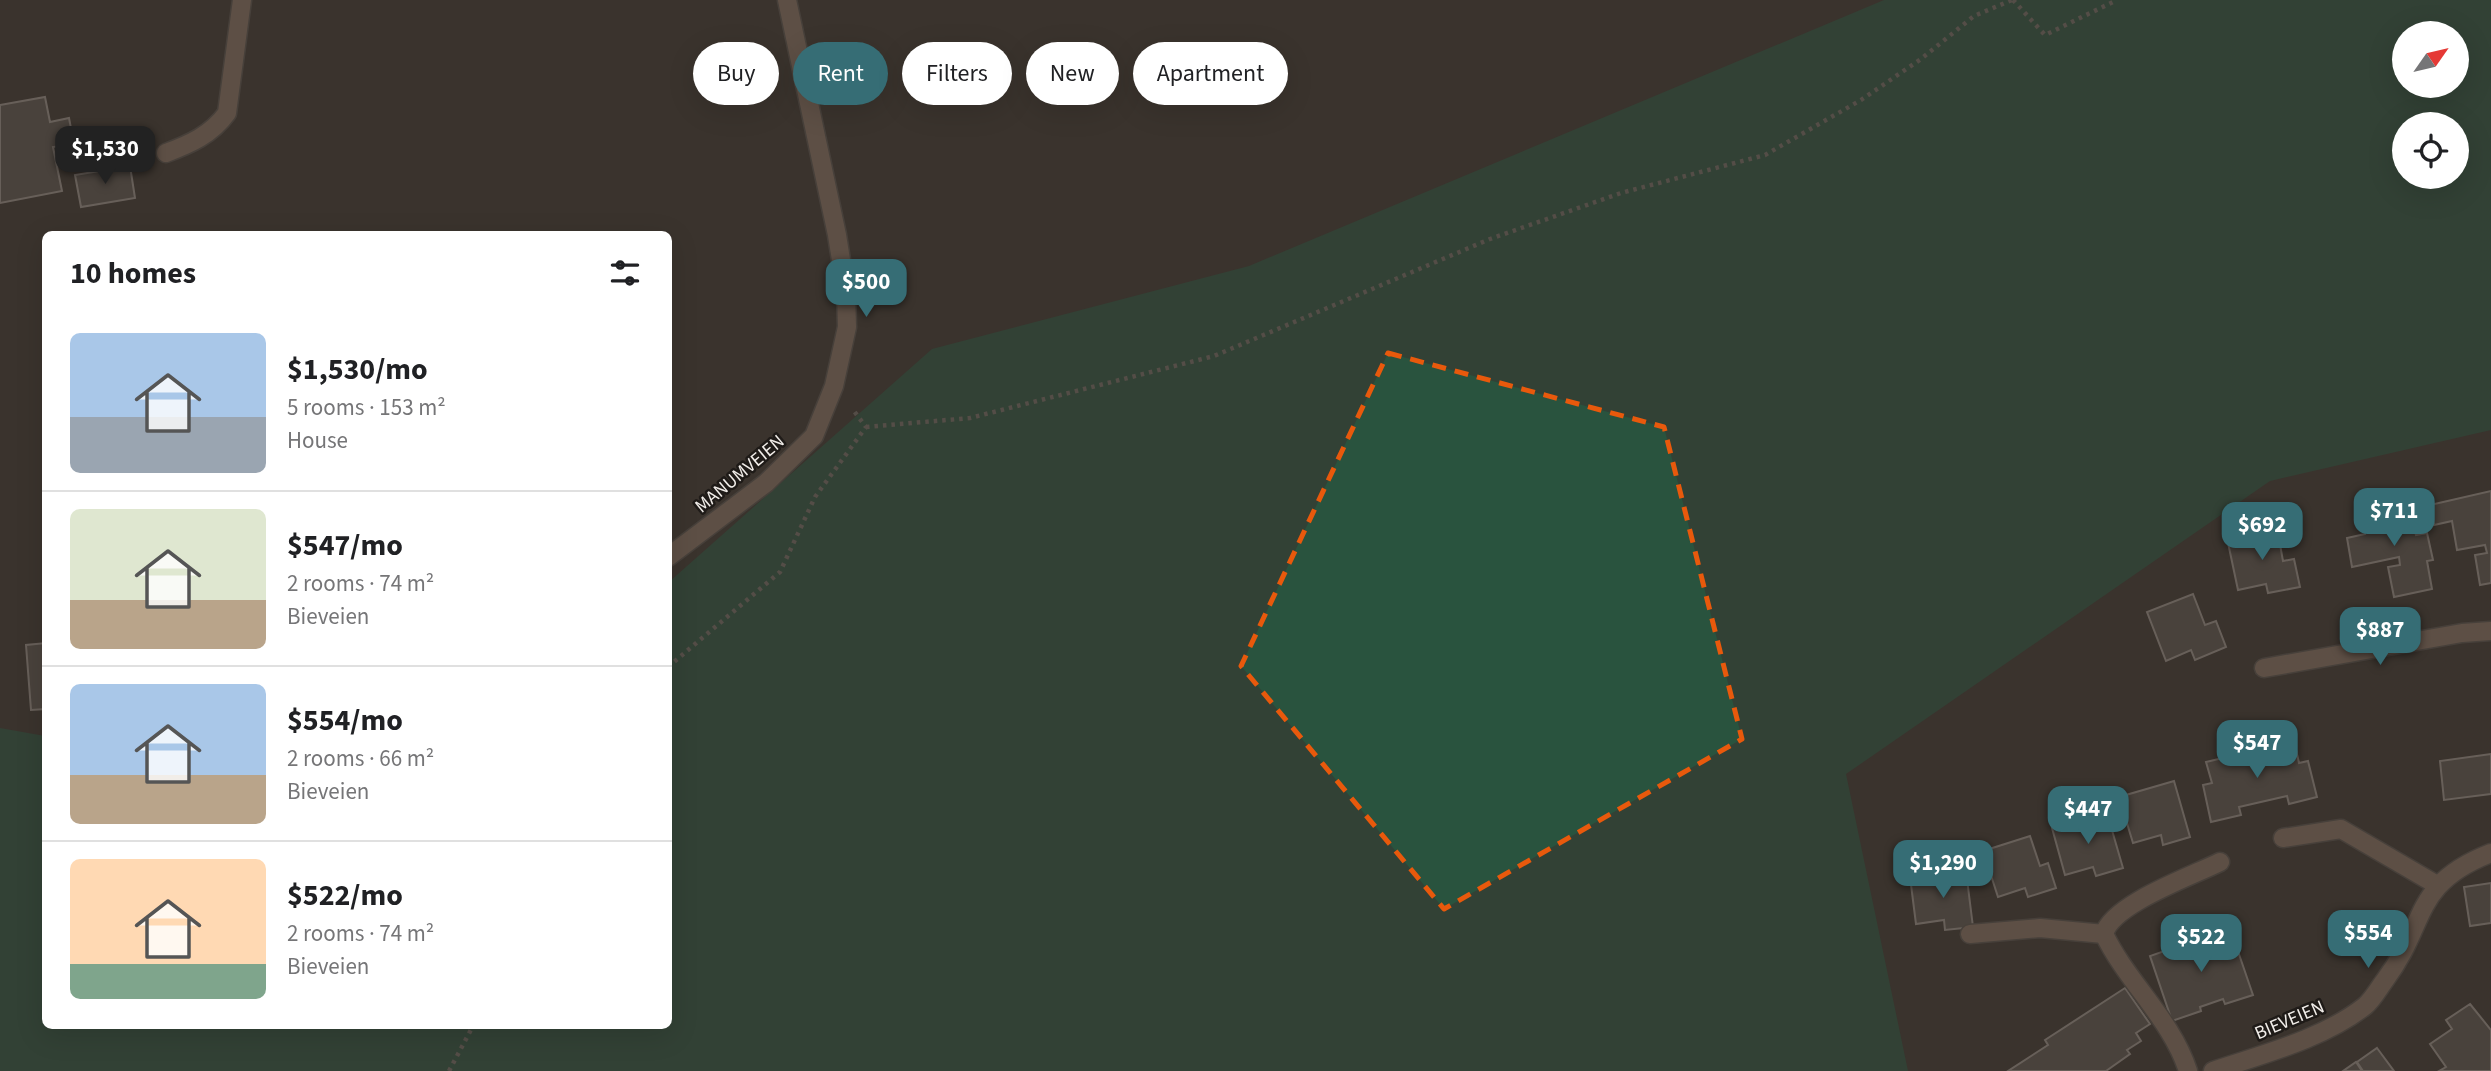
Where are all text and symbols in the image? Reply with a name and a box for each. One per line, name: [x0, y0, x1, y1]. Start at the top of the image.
north arrow: [2392, 21, 2469, 98]
map controls: [2392, 21, 2469, 189]
chip: Buy: [693, 42, 779, 105]
chip: Rent: [793, 42, 888, 105]
chip: Filters: [902, 42, 1012, 105]
chip: New: [1026, 42, 1119, 105]
chip: Apartment: [1133, 42, 1288, 105]
button: locate: [2392, 112, 2469, 189]
pin: $1,530: [48, 127, 162, 186]
text: $1,530: [71, 132, 139, 165]
text: 10 homes: [70, 252, 196, 295]
icon: filters: [606, 254, 644, 292]
pin: $500: [825, 260, 907, 319]
text: $500: [842, 265, 890, 298]
text: $1,530/mo: [287, 348, 428, 391]
icon: home: [126, 361, 210, 445]
text: 5 rooms · 153 m²: [287, 391, 446, 424]
text: House: [287, 424, 348, 457]
street label: MANUMVEIEN: [689, 429, 791, 520]
pin: $711: [2353, 489, 2435, 548]
text: $711: [2370, 494, 2418, 527]
pin: $692: [2221, 503, 2303, 562]
text: $692: [2238, 508, 2286, 541]
text: $547/mo: [287, 524, 403, 567]
icon: home: [126, 537, 210, 621]
text: 2 rooms · 74 m²: [287, 567, 434, 600]
text: Bieveien: [287, 600, 369, 633]
pin: $887: [2339, 608, 2421, 667]
text: $887: [2356, 613, 2404, 646]
text: $554/mo: [287, 699, 403, 742]
icon: home: [126, 712, 210, 796]
pin: $547: [2216, 720, 2298, 780]
text: $547: [2233, 726, 2281, 759]
text: 2 rooms · 66 m²: [287, 742, 434, 775]
text: Bieveien: [287, 775, 369, 808]
pin: $447: [2047, 786, 2129, 846]
text: $447: [2064, 792, 2112, 825]
pin: $1,290: [1886, 841, 2000, 900]
text: $1,290: [1909, 846, 1977, 879]
text: $522/mo: [287, 874, 403, 917]
icon: home: [126, 887, 210, 971]
pin: $554: [2327, 911, 2409, 970]
pin: $522: [2160, 914, 2242, 974]
text: $554: [2344, 916, 2392, 949]
text: 2 rooms · 74 m²: [287, 917, 434, 950]
text: $522: [2177, 920, 2225, 953]
text: Bieveien: [287, 950, 369, 983]
street label: BIEVEIEN: [2251, 994, 2329, 1047]

